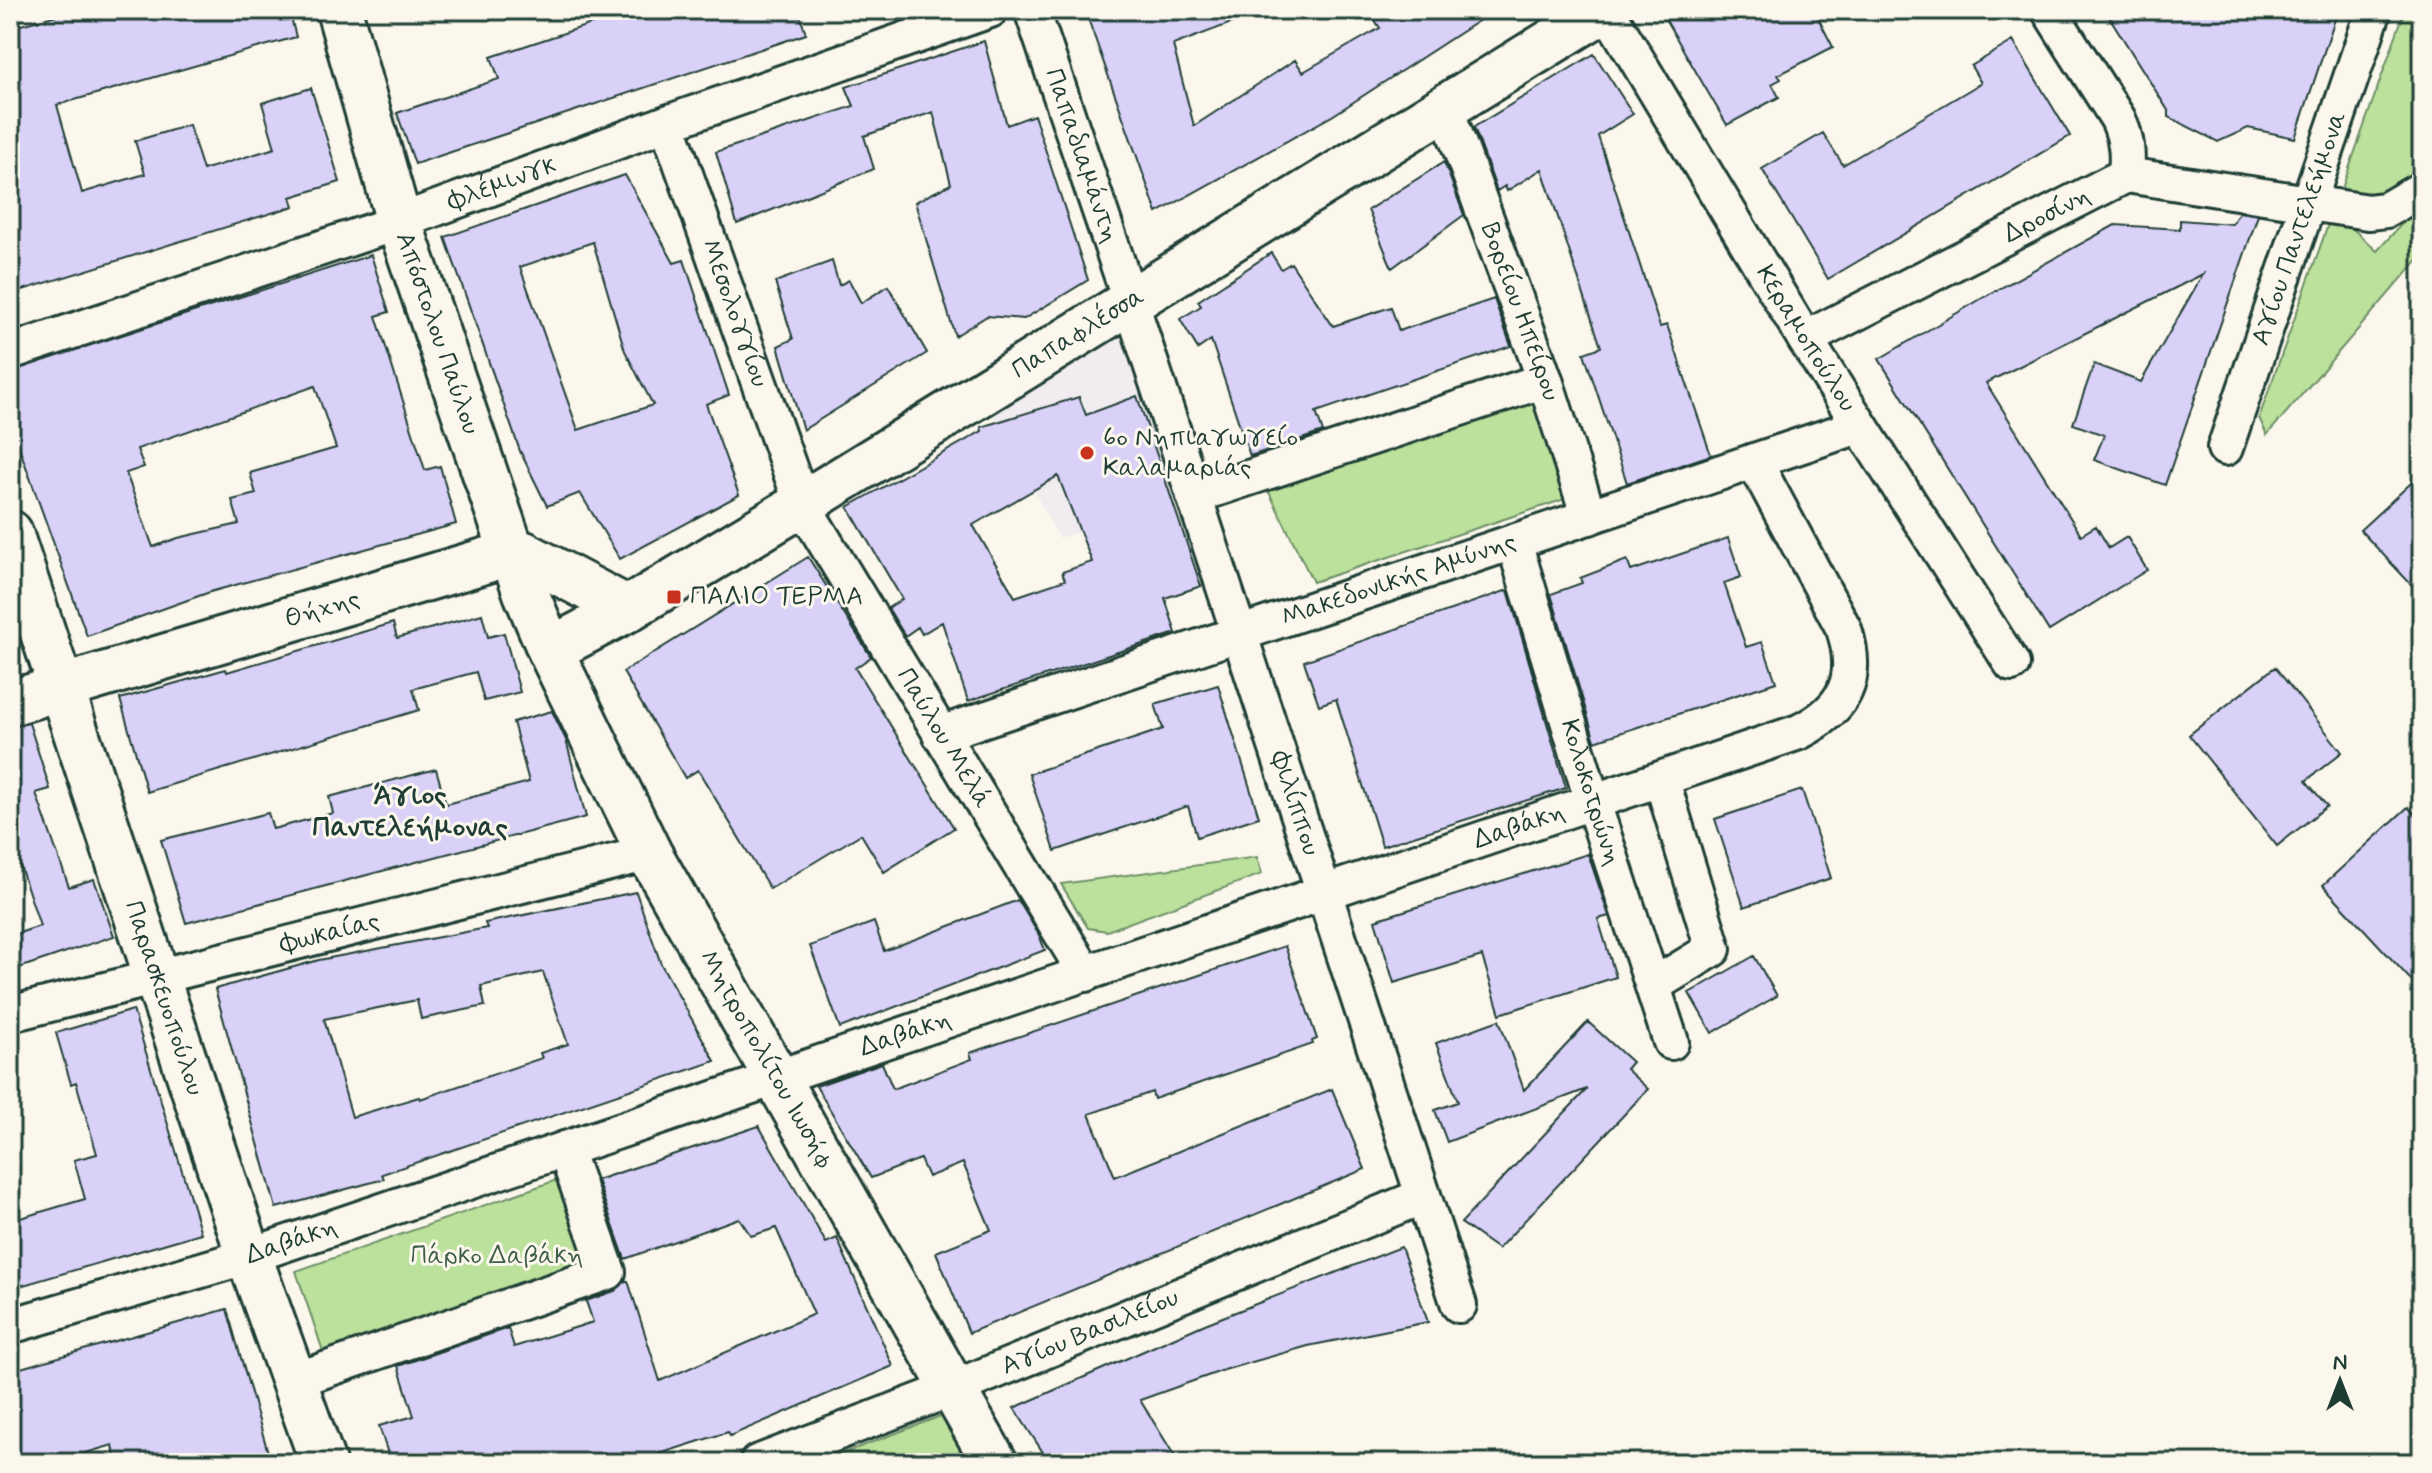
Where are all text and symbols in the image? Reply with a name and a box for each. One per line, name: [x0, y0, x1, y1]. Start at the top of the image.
street label: Παπαδιαμάντη: [1036, 64, 1127, 248]
street label: Αγίου Παντελεήμονα: [2244, 107, 2355, 350]
street label: Φλέμινγκ: [442, 148, 561, 220]
street label: Δροσίνη: [1998, 179, 2097, 252]
street label: Βορείου Ηπείρου: [1472, 218, 1568, 405]
street label: Απόστολου Παύλου: [387, 228, 487, 439]
street label: Μεσολογγίου: [693, 235, 776, 392]
street label: Κεραμοπούλου: [1747, 259, 1864, 418]
street label: Παπαφλέσσα: [1006, 280, 1151, 387]
place label: 6ο Νηπιαγωγείο Καλαμαριάς: [1103, 421, 1298, 485]
marker: 6ο Νηπιαγωγείο Καλαμαριάς: [1078, 444, 1096, 462]
street label: Μακεδονικής Αμύνης: [1277, 525, 1521, 635]
place label: ΠΑΛΙΟ ΤΕΡΜΑ: [690, 580, 863, 614]
street label: Θήχης: [281, 582, 364, 637]
marker: ΠΑΛΙΟ ΤΕΡΜΑ: [665, 588, 683, 606]
street label: Παύλου Μελά: [888, 662, 999, 815]
street label: Κολοκοτρώνη: [1552, 715, 1629, 870]
street label: Φιλίππου: [1262, 746, 1328, 860]
district label: Άγιος Παντελεήμονας: [312, 778, 508, 847]
street label: Δαβάκη: [1469, 795, 1570, 858]
street label: Παρασκευοπούλου: [116, 897, 212, 1100]
street label: Φωκαίας: [276, 905, 383, 962]
street label: Μητροπολίτου Ιωσήφ: [691, 944, 842, 1176]
street label: Δαβάκη: [855, 1003, 956, 1065]
street label: Δαβάκη: [241, 1210, 342, 1273]
park label: Πάρκο Δαβάκη: [410, 1239, 584, 1273]
street label: Αγίου Βασιλείου: [997, 1281, 1184, 1384]
north arrow: [2300, 1341, 2380, 1421]
text: N: [2333, 1349, 2347, 1377]

